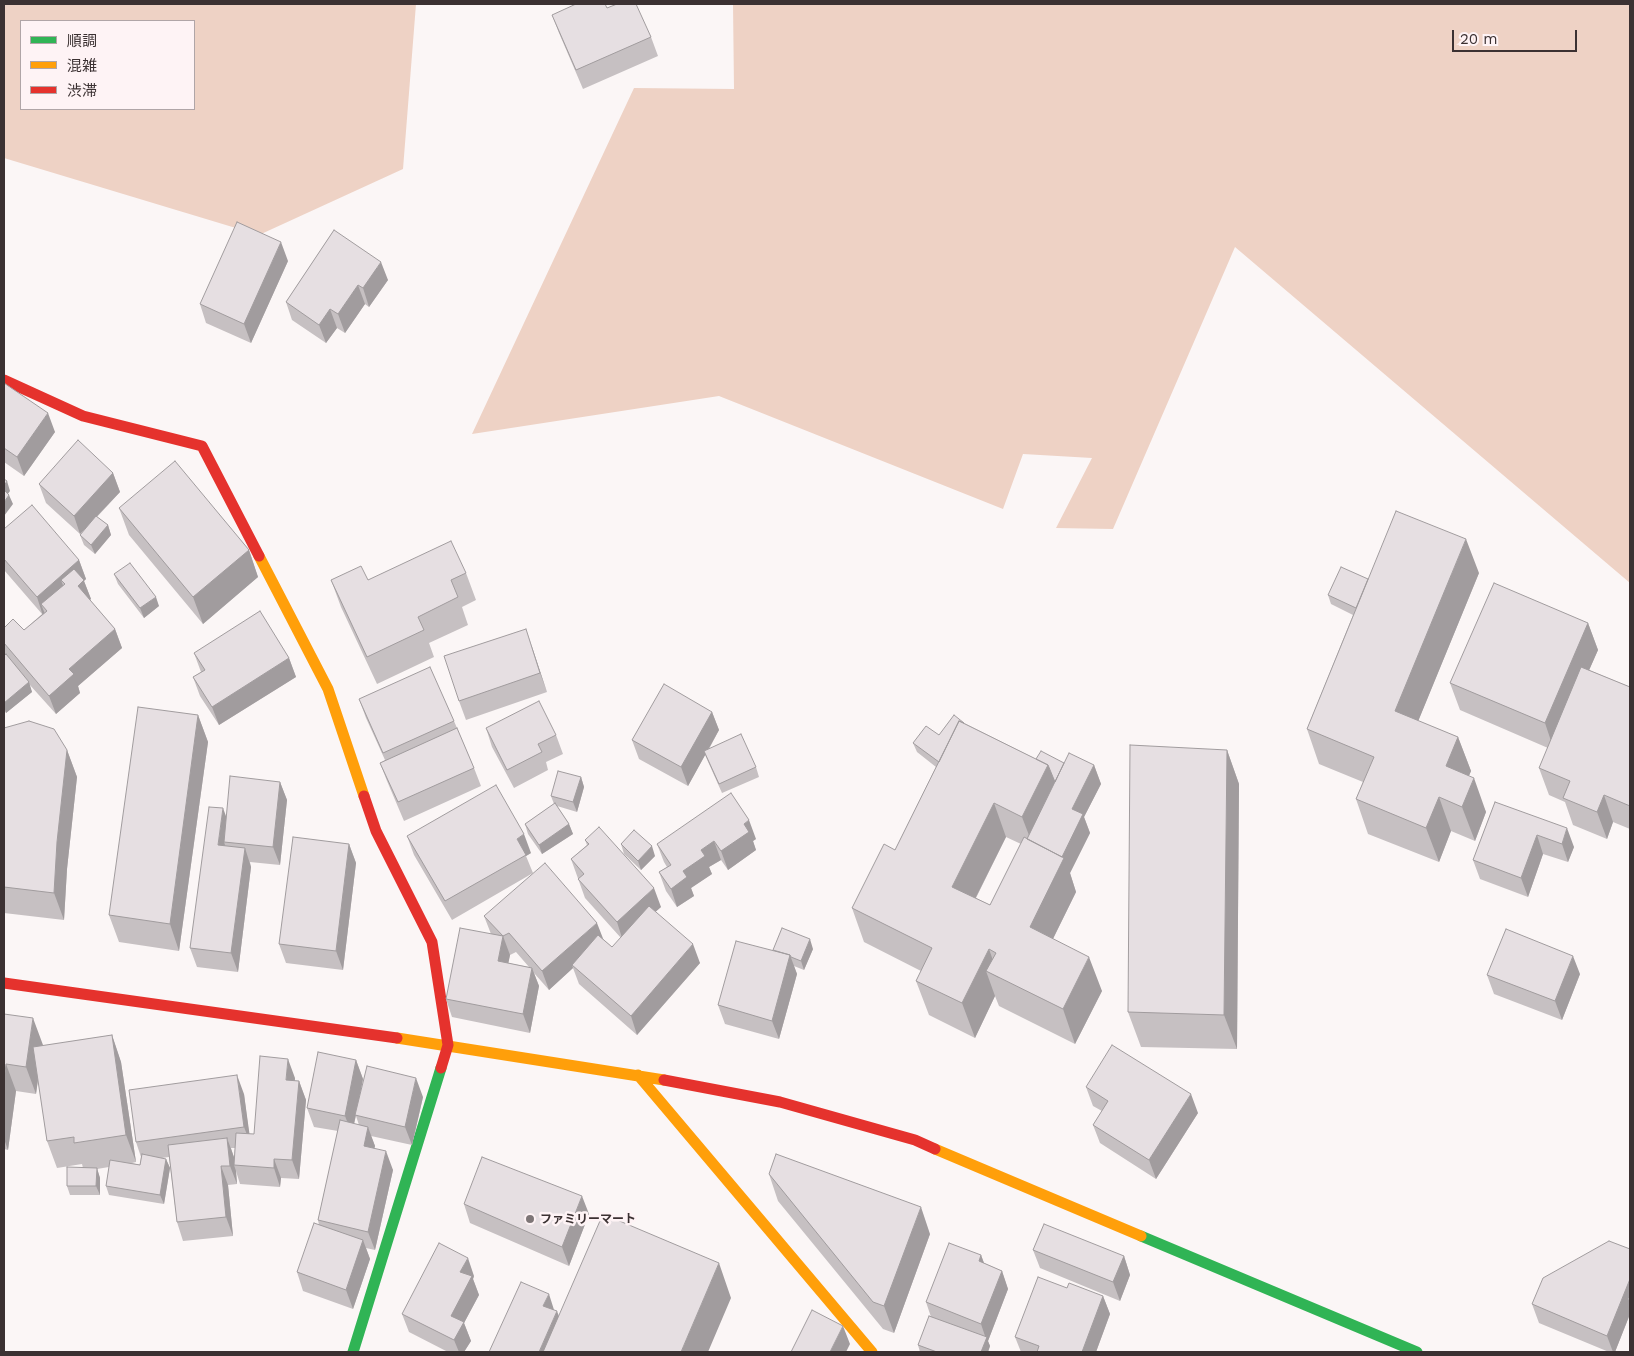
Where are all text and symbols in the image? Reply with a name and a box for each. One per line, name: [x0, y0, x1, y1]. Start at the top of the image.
legend: [20, 20, 195, 110]
scale bar: [1454, 20, 1579, 52]
text: 20 m: [1460, 30, 1498, 48]
text: 順調: [67, 32, 97, 50]
text: 混雑: [67, 57, 97, 75]
text: 渋滞: [67, 82, 97, 100]
place label: ファミリーマート: [540, 1212, 636, 1226]
marker: ファミリーマート: [524, 1213, 536, 1225]

